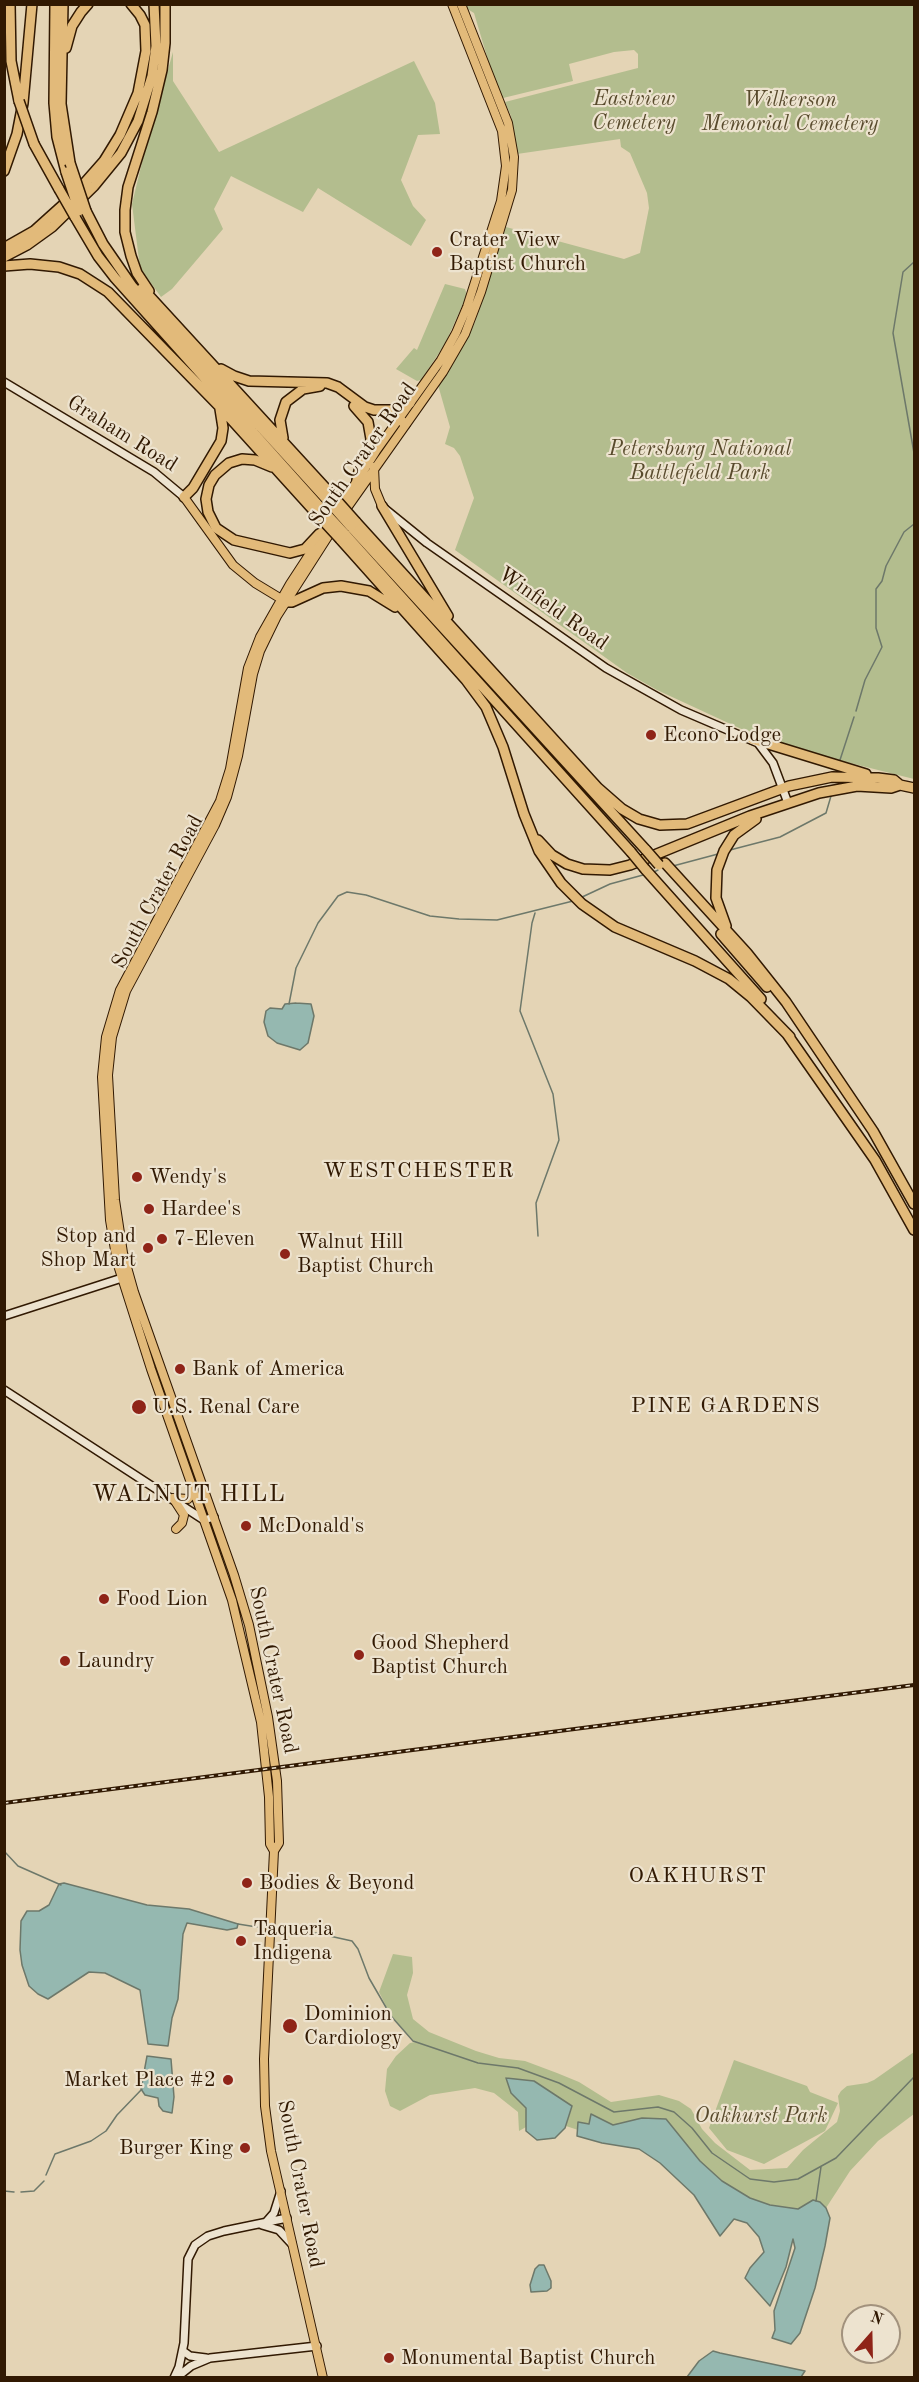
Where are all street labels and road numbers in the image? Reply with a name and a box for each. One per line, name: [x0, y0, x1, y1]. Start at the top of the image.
street label: South Crater Road: [304, 378, 422, 532]
street label: Graham Road: [62, 390, 182, 478]
street label: Winfield Road: [493, 562, 613, 656]
street label: South Crater Road: [107, 811, 209, 973]
street label: South Crater Road: [243, 1584, 303, 1756]
street label: South Crater Road: [271, 2098, 329, 2270]

